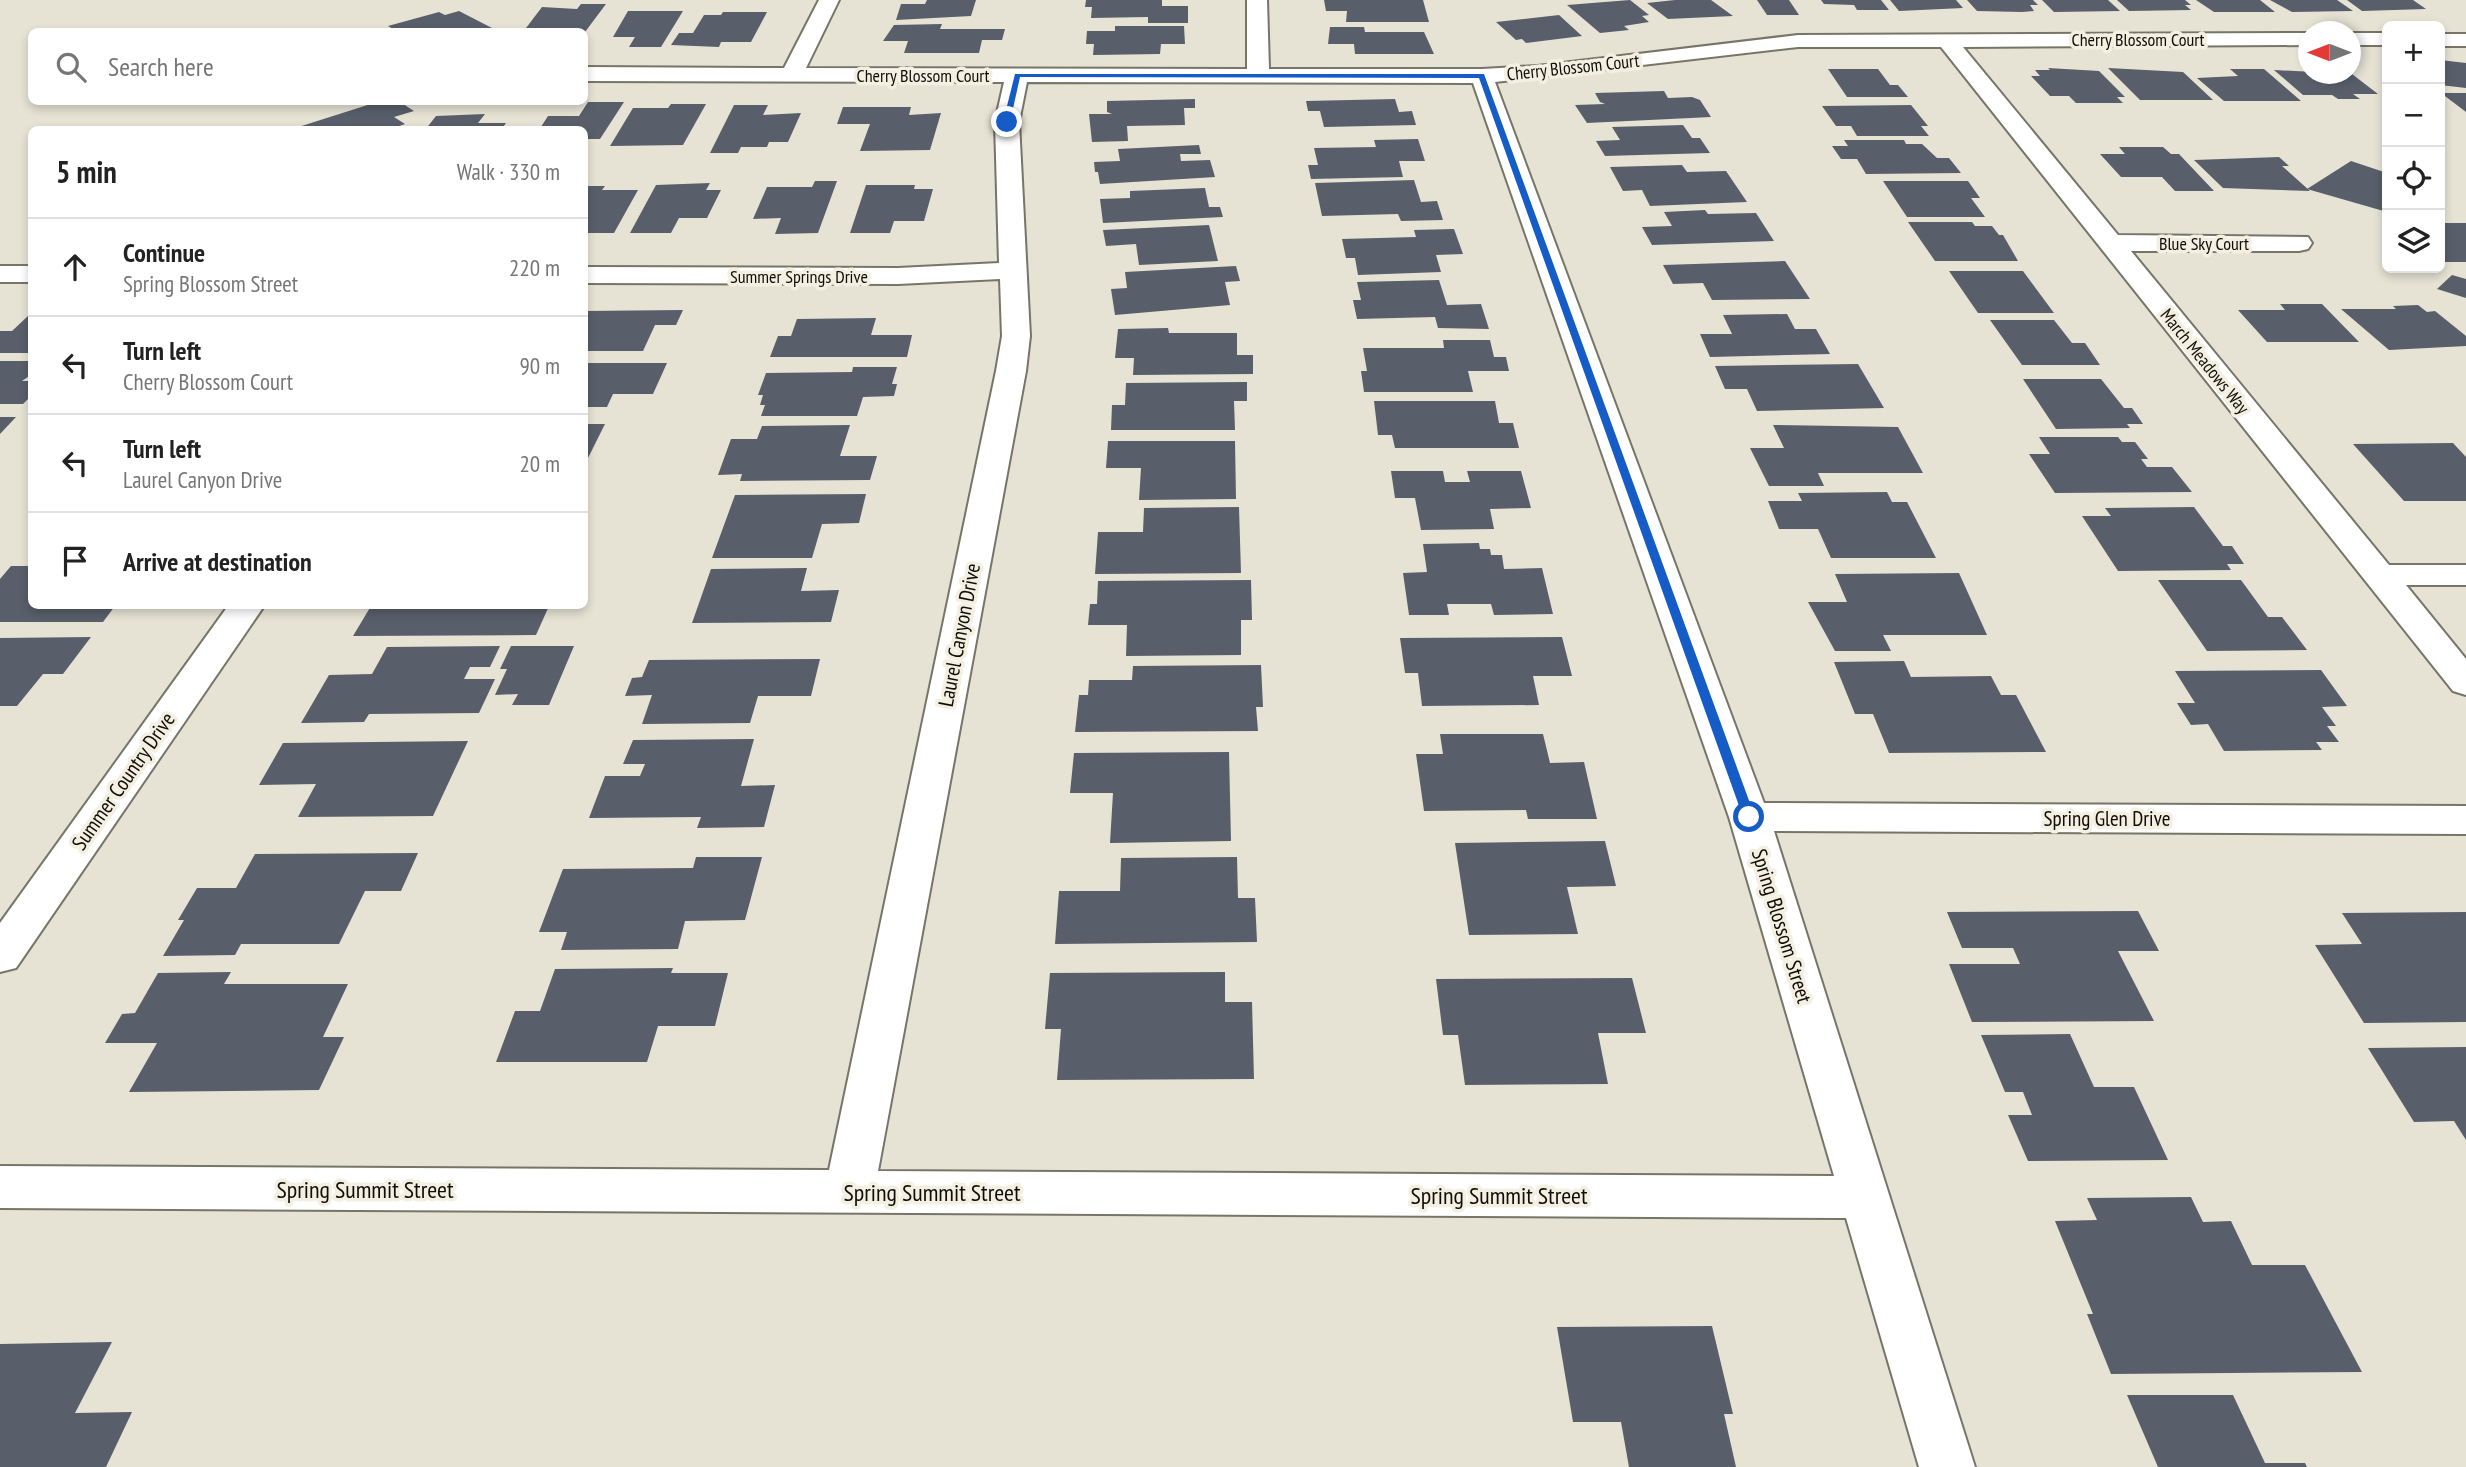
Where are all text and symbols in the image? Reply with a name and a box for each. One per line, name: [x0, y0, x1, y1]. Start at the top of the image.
north arrow: [2298, 21, 2361, 84]
map controls: [2382, 21, 2445, 273]
button: +: [2382, 21, 2445, 84]
search box: [28, 28, 588, 105]
street label: Cherry Blossom Court: [2071, 28, 2205, 51]
icon: search: [52, 48, 90, 86]
street label: Cherry Blossom Court: [1506, 49, 1640, 85]
text: Search here: [108, 50, 214, 83]
street label: Cherry Blossom Court: [856, 64, 990, 87]
button: −: [2382, 84, 2445, 147]
route end: [991, 106, 1022, 137]
button: locate: [2382, 147, 2445, 210]
text: 5 min: [56, 152, 117, 191]
text: Walk · 330 m: [457, 157, 560, 186]
button: layers: [2382, 210, 2445, 273]
street label: Blue Sky Court: [2159, 232, 2249, 255]
text: Continue: [123, 236, 205, 269]
icon: ahead: [56, 248, 94, 286]
text: 220 m: [509, 253, 560, 282]
street label: Summer Springs Drive: [730, 265, 868, 288]
text: Spring Blossom Street: [123, 269, 298, 298]
street label: March Meadows Way: [2155, 304, 2255, 419]
text: Turn left: [123, 334, 201, 367]
icon: left: [56, 346, 94, 384]
text: 90 m: [519, 351, 560, 380]
text: Cherry Blossom Court: [123, 367, 293, 396]
text: Turn left: [123, 432, 201, 465]
icon: left: [56, 444, 94, 482]
text: 20 m: [519, 449, 560, 478]
text: Laurel Canyon Drive: [123, 465, 282, 494]
icon: arrive: [56, 542, 94, 580]
text: Arrive at destination: [123, 545, 312, 578]
street label: Laurel Canyon Drive: [932, 561, 986, 709]
street label: Summer Country Drive: [65, 707, 181, 855]
route start: [1733, 801, 1764, 832]
street label: Spring Glen Drive: [2044, 805, 2170, 832]
street label: Spring Blossom Street: [1746, 846, 1818, 1007]
street label: Spring Summit Street: [277, 1174, 454, 1205]
street label: Spring Summit Street: [844, 1177, 1021, 1208]
street label: Spring Summit Street: [1411, 1180, 1588, 1211]

